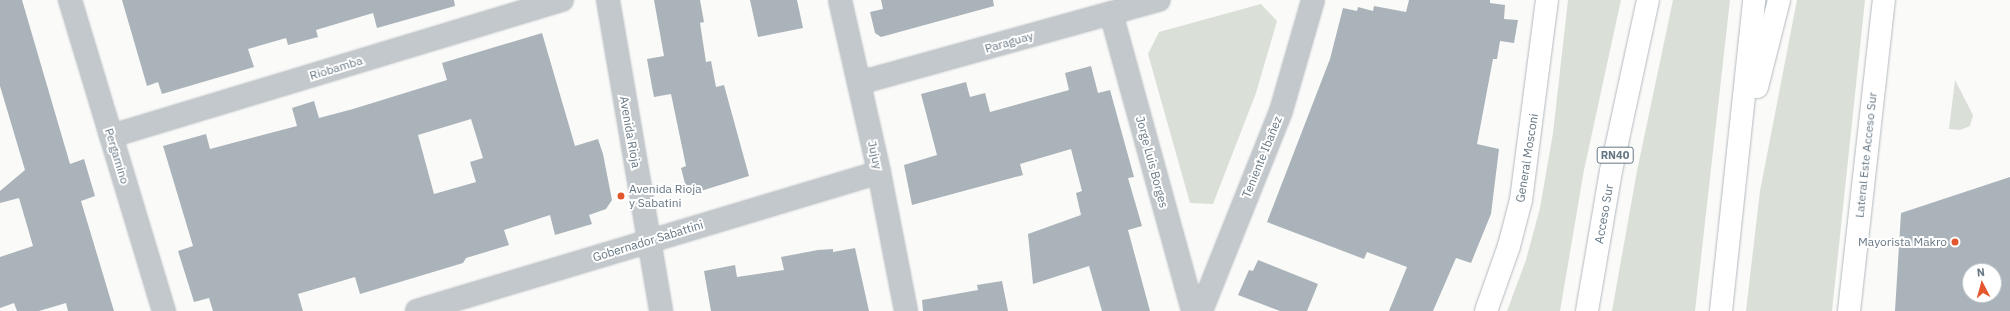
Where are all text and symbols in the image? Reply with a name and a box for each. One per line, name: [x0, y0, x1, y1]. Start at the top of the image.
street label: Paraguay: [983, 28, 1035, 56]
street label: Riobamba: [308, 53, 364, 83]
street label: Lateral Este Acceso Sur: [1852, 92, 1880, 218]
street label: Avenida Rioja: [617, 95, 643, 169]
street label: General Mosconi: [1513, 112, 1541, 204]
street label: Teniente Ibañez: [1239, 114, 1285, 200]
street label: Jorge Luis Borges: [1133, 115, 1171, 209]
street label: Pergamino: [102, 126, 132, 186]
street label: Jujuy: [865, 139, 885, 171]
road number: RN40: [1596, 146, 1634, 164]
place label: Avenida Rioja y Sabatini: [629, 182, 702, 210]
street label: Acceso Sur: [1592, 183, 1616, 245]
marker: Avenida Rioja y Sabatini: [616, 191, 626, 201]
street label: Gobernador Sabattini: [591, 217, 705, 265]
place label: Mayorista Makro: [1858, 235, 1947, 249]
marker: Mayorista Makro: [1950, 237, 1960, 247]
north arrow: [1962, 263, 2002, 303]
text: N: [1976, 265, 1986, 279]

